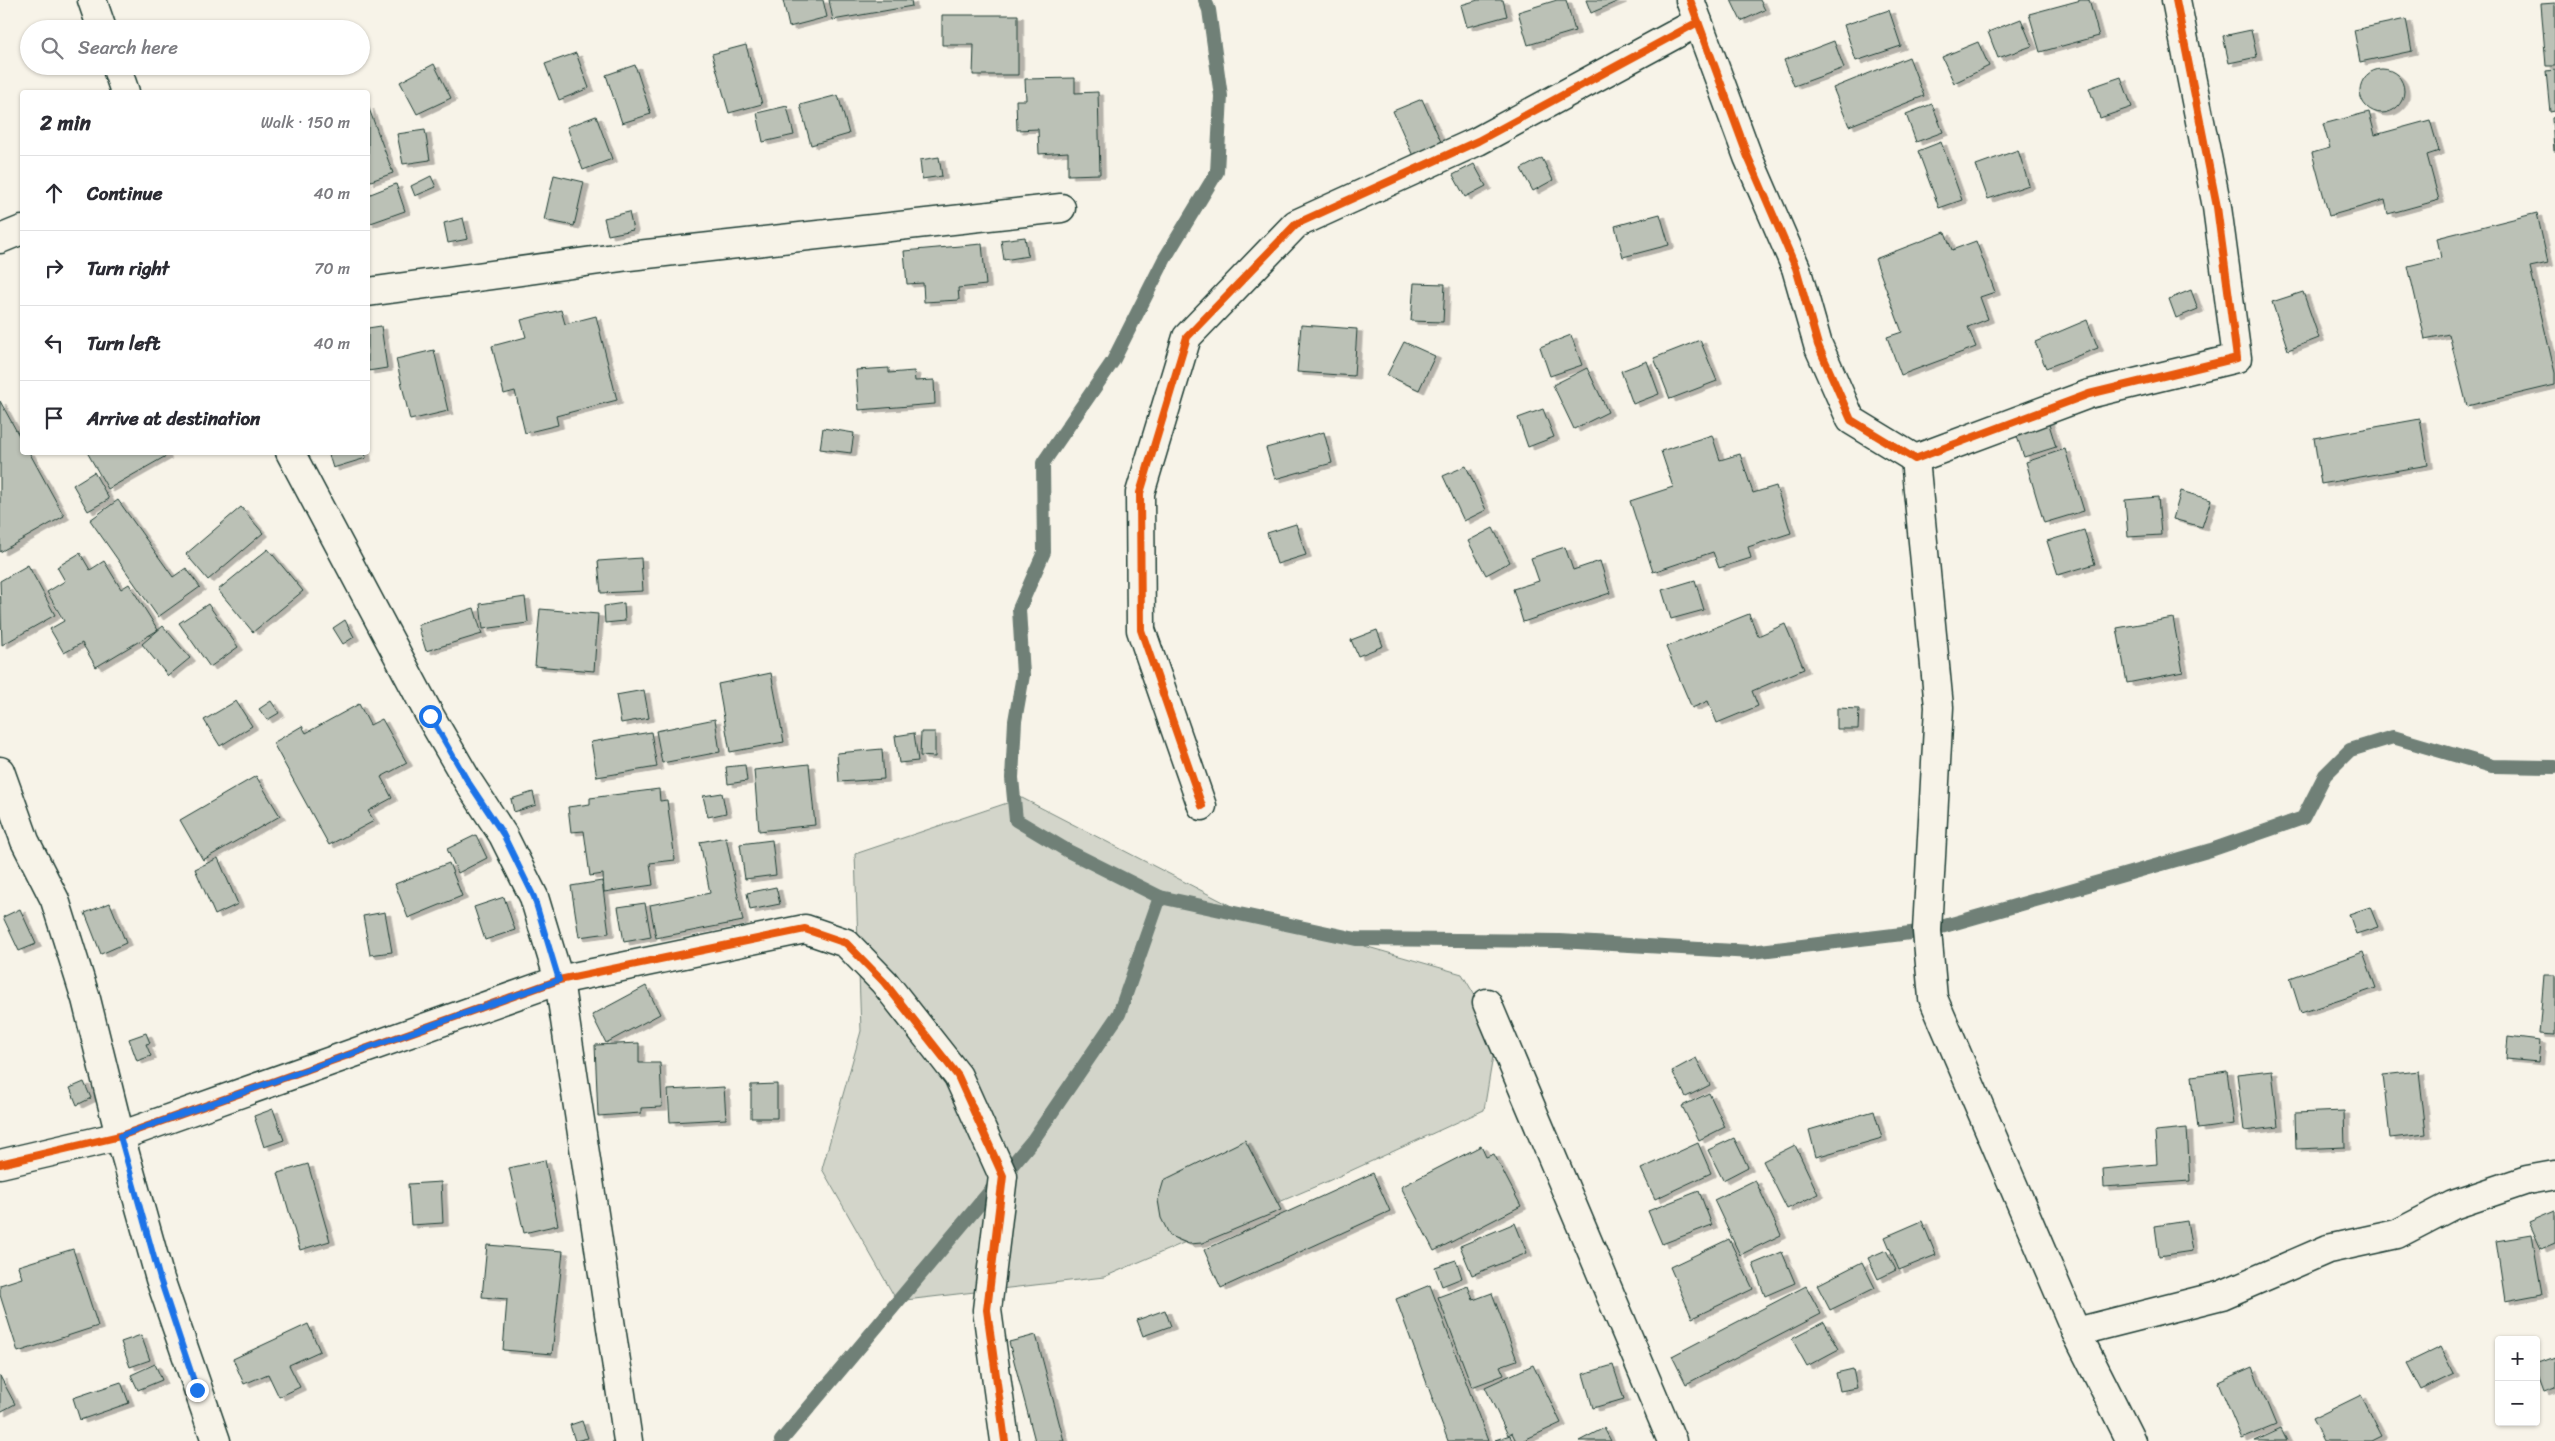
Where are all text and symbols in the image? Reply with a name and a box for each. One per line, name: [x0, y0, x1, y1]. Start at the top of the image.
search box: [20, 20, 370, 75]
text: Search here: [78, 31, 178, 64]
icon: search: [38, 34, 66, 62]
text: 2 min: [40, 104, 91, 142]
text: Walk · 150 m: [261, 108, 350, 137]
text: Continue: [87, 177, 163, 210]
icon: ahead: [40, 179, 68, 207]
text: 40 m: [313, 179, 350, 208]
text: Turn right: [87, 252, 169, 285]
icon: right: [40, 254, 68, 282]
text: 70 m: [314, 254, 350, 283]
text: Turn left: [87, 327, 160, 360]
icon: left: [40, 329, 68, 357]
text: 40 m: [313, 329, 350, 358]
text: Arrive at destination: [87, 402, 260, 435]
icon: arrive: [40, 404, 68, 432]
route start: [419, 705, 442, 728]
map controls: [2495, 1336, 2540, 1426]
button: +: [2495, 1336, 2540, 1381]
route end: [186, 1379, 209, 1402]
button: −: [2495, 1381, 2540, 1426]

